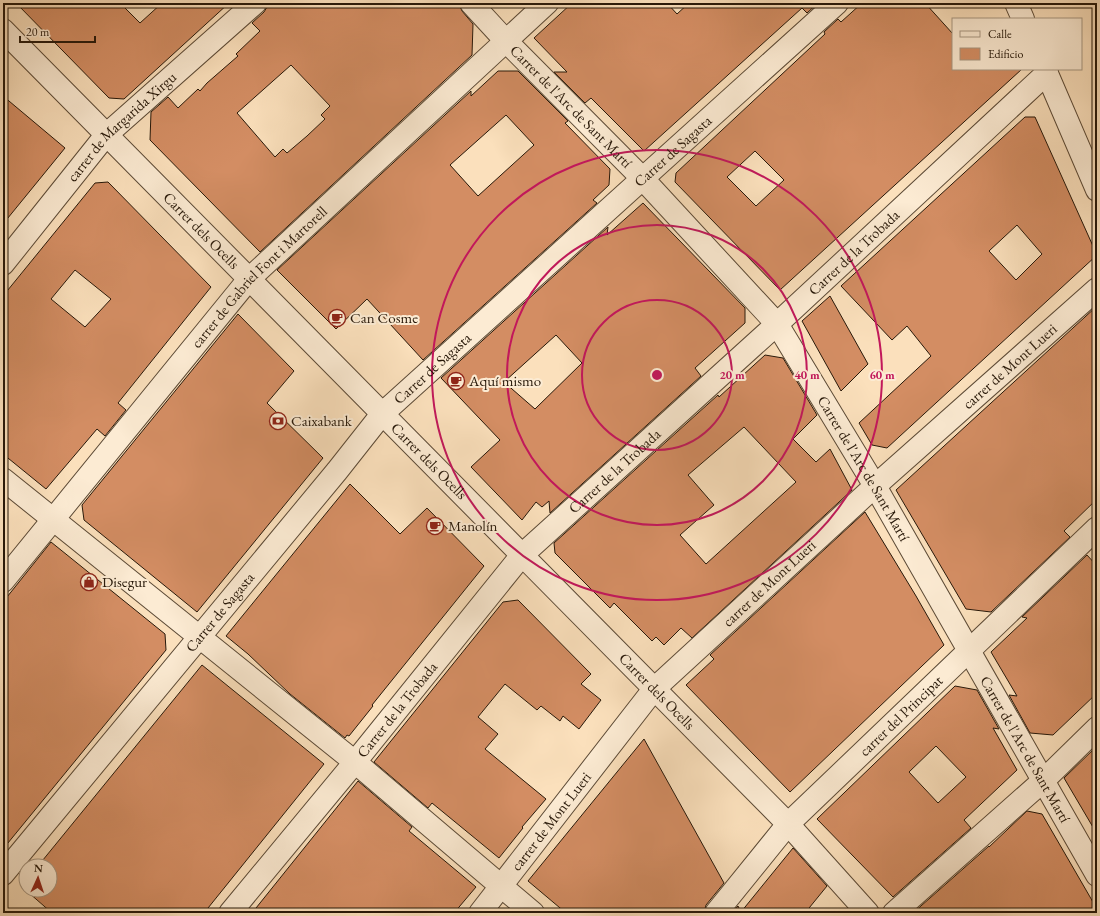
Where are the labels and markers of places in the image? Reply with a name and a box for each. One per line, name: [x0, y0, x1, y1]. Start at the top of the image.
cafe icon: Can Cosme: [327, 308, 347, 328]
place label: Can Cosme: [350, 308, 418, 327]
centre of rings: [650, 368, 664, 382]
cafe icon: Aquí mismo: [446, 371, 466, 391]
place label: Aquí mismo: [468, 371, 541, 390]
bank icon: Caixabank: [268, 411, 288, 431]
place label: Caixabank: [291, 411, 353, 430]
cafe icon: Manolín: [425, 516, 445, 536]
place label: Manolín: [448, 516, 498, 535]
shop icon: Disegur: [79, 572, 99, 592]
place label: Disegur: [102, 572, 147, 591]

